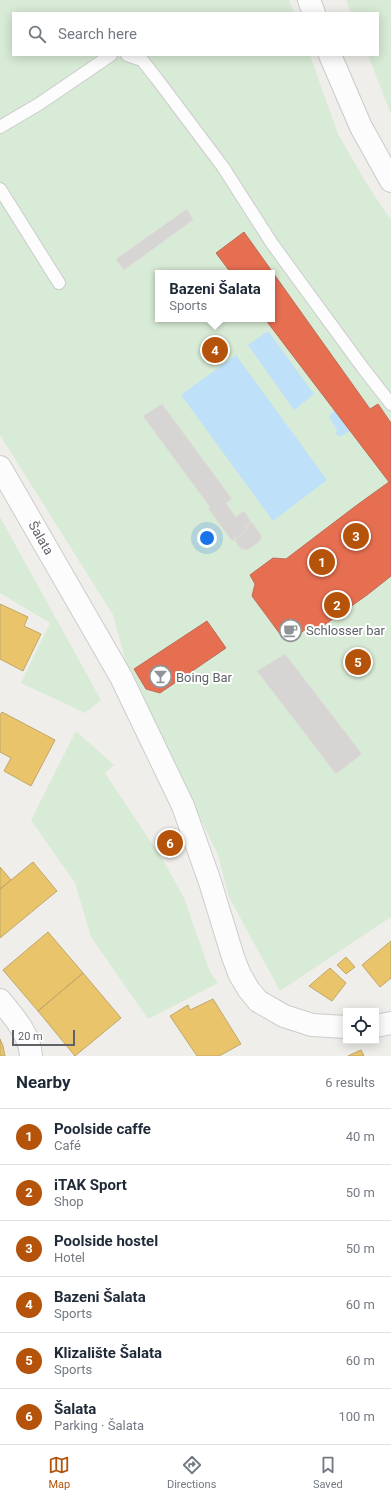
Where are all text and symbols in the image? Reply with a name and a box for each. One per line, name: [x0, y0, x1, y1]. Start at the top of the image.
search box: [12, 12, 379, 56]
icon: search: [26, 23, 48, 45]
text: Search here: [58, 25, 137, 43]
popup: [155, 270, 275, 322]
text: Bazeni Šalata: [169, 280, 261, 298]
text: Sports: [169, 298, 207, 313]
pin: 4: [202, 335, 228, 365]
street label: Šalata: [25, 519, 57, 557]
pin: 3: [343, 521, 369, 551]
your location: [197, 528, 217, 548]
pin: 1: [309, 547, 335, 577]
pin: 2: [324, 590, 350, 620]
cafe icon: Schlosser bar: [277, 617, 303, 643]
place label: Schlosser bar: [306, 623, 386, 638]
pin: 5: [345, 647, 371, 677]
bar icon: Boing Bar: [147, 664, 173, 690]
place label: Boing Bar: [176, 670, 233, 685]
pin: 6: [157, 828, 183, 858]
map controls: [343, 1008, 379, 1044]
button: locate: [343, 1008, 379, 1044]
scale bar: [12, 1028, 75, 1047]
text: 20 m: [18, 1030, 43, 1043]
text: Nearby: [16, 1072, 71, 1092]
text: 6 results: [325, 1075, 375, 1090]
text: Poolside caffe: [54, 1120, 151, 1138]
text: 1: [25, 1129, 33, 1144]
text: 40 m: [346, 1129, 375, 1144]
text: Café: [54, 1138, 81, 1153]
text: iTAK Sport: [54, 1176, 127, 1194]
text: 2: [25, 1185, 33, 1200]
text: 50 m: [346, 1185, 375, 1200]
text: Shop: [54, 1194, 84, 1209]
text: Poolside hostel: [54, 1232, 158, 1250]
text: 3: [25, 1241, 33, 1256]
text: 50 m: [346, 1241, 375, 1256]
text: Hotel: [54, 1250, 85, 1265]
text: Bazeni Šalata: [54, 1288, 146, 1306]
text: 4: [25, 1297, 33, 1312]
text: 60 m: [346, 1297, 375, 1312]
text: Sports: [54, 1306, 92, 1321]
text: Klizalište Šalata: [54, 1344, 162, 1362]
text: 5: [25, 1353, 33, 1368]
text: 60 m: [346, 1353, 375, 1368]
text: Sports: [54, 1362, 92, 1377]
text: Šalata: [54, 1400, 96, 1418]
text: 6: [25, 1409, 33, 1424]
text: 100 m: [338, 1409, 375, 1424]
text: Parking · Šalata: [54, 1418, 144, 1433]
tab: Map: [48, 1454, 70, 1491]
tab: Directions: [167, 1454, 216, 1491]
tab: Saved: [313, 1454, 343, 1491]

